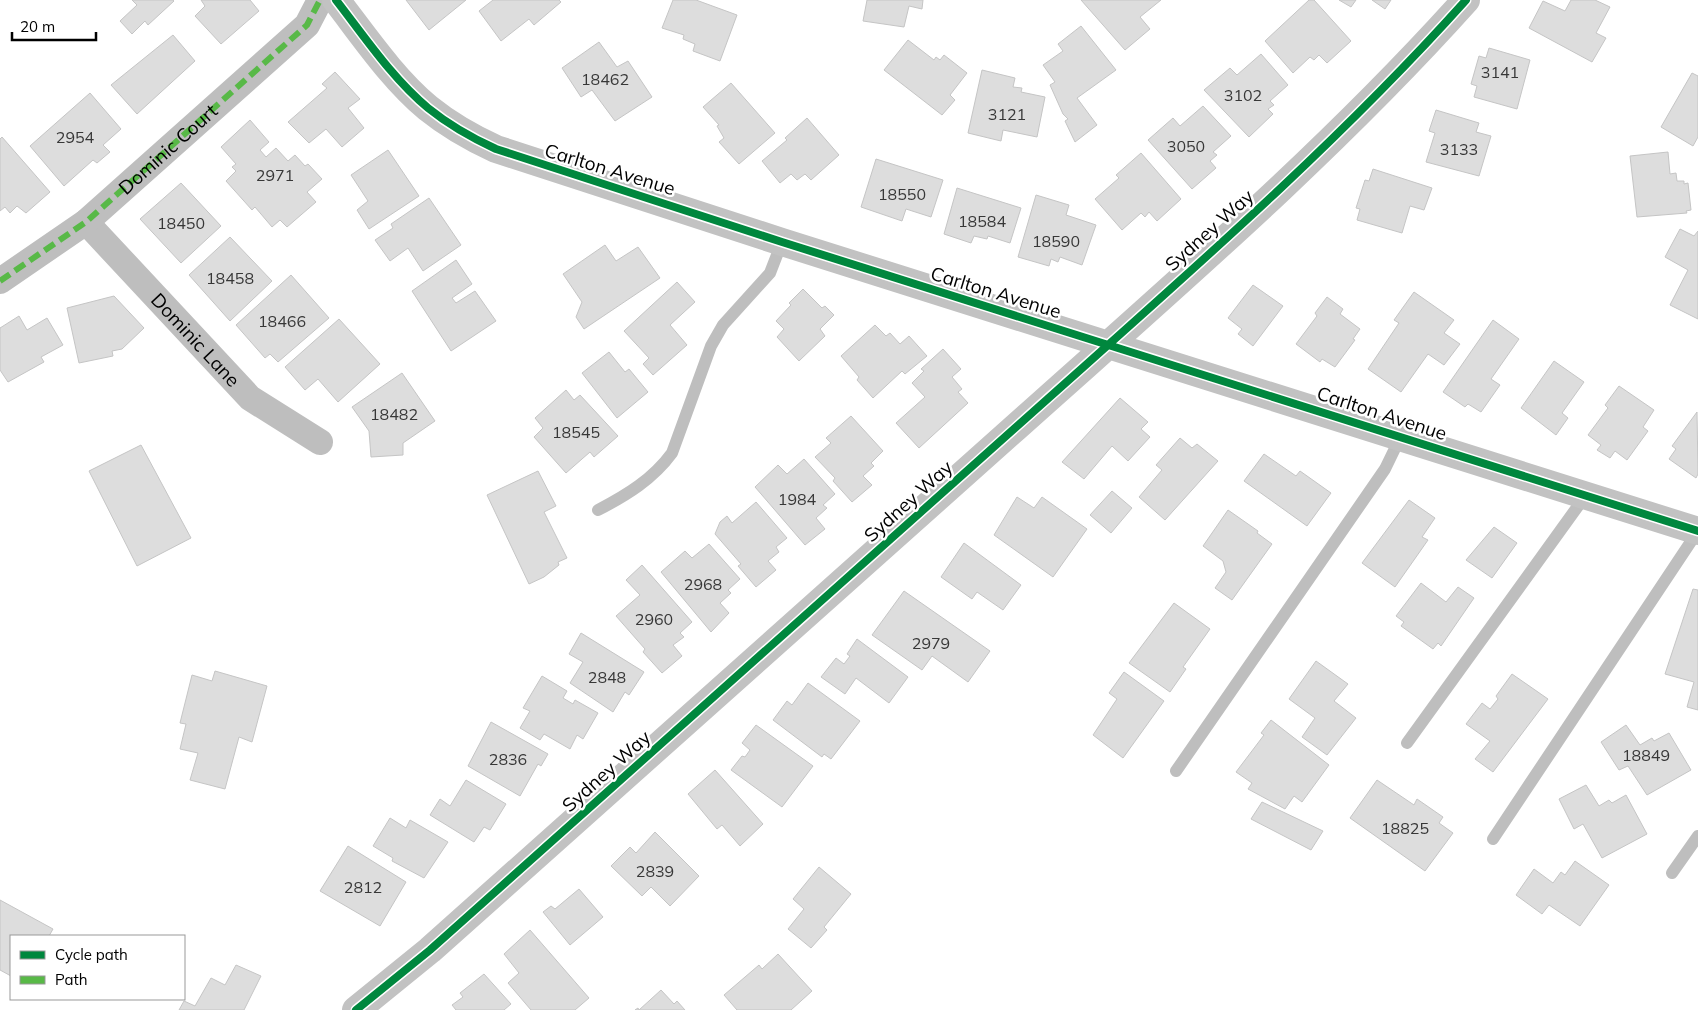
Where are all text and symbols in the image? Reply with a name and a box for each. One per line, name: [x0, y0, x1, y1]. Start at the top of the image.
scale bar: [12, 10, 96, 42]
text: 20 m: [20, 17, 55, 36]
house number: 3141: [1481, 62, 1519, 82]
house number: 18462: [581, 69, 629, 89]
house number: 3102: [1224, 85, 1262, 105]
street label: Dominic Court: [113, 98, 223, 199]
house number: 3121: [988, 104, 1026, 124]
house number: 2954: [56, 127, 95, 147]
house number: 3050: [1167, 136, 1205, 156]
street label: Carlton Avenue: [542, 138, 678, 200]
house number: 3133: [1440, 139, 1478, 159]
house number: 2971: [256, 165, 294, 185]
house number: 18550: [878, 184, 926, 204]
street label: Sydney Way: [1160, 184, 1258, 276]
house number: 18584: [958, 211, 1006, 231]
house number: 18450: [157, 213, 205, 233]
house number: 18590: [1032, 231, 1080, 251]
street label: Carlton Avenue: [928, 261, 1064, 323]
house number: 18458: [206, 268, 254, 288]
street label: Dominic Lane: [146, 288, 245, 392]
house number: 18466: [258, 311, 306, 331]
street label: Carlton Avenue: [1314, 381, 1450, 445]
house number: 18482: [370, 404, 418, 424]
house number: 18545: [552, 422, 600, 442]
street label: Sydney Way: [859, 455, 957, 547]
house number: 1984: [778, 489, 817, 509]
house number: 2968: [684, 574, 722, 594]
house number: 2960: [635, 609, 673, 629]
house number: 2979: [912, 633, 950, 653]
house number: 2848: [588, 667, 626, 687]
street label: Sydney Way: [557, 725, 655, 817]
house number: 18849: [1622, 745, 1670, 765]
house number: 2836: [489, 749, 527, 769]
house number: 18825: [1381, 818, 1429, 838]
house number: 2839: [636, 861, 674, 881]
house number: 2812: [344, 877, 382, 897]
legend: [10, 935, 185, 1000]
text: Cycle path: [55, 945, 128, 964]
text: Path: [55, 970, 87, 989]

